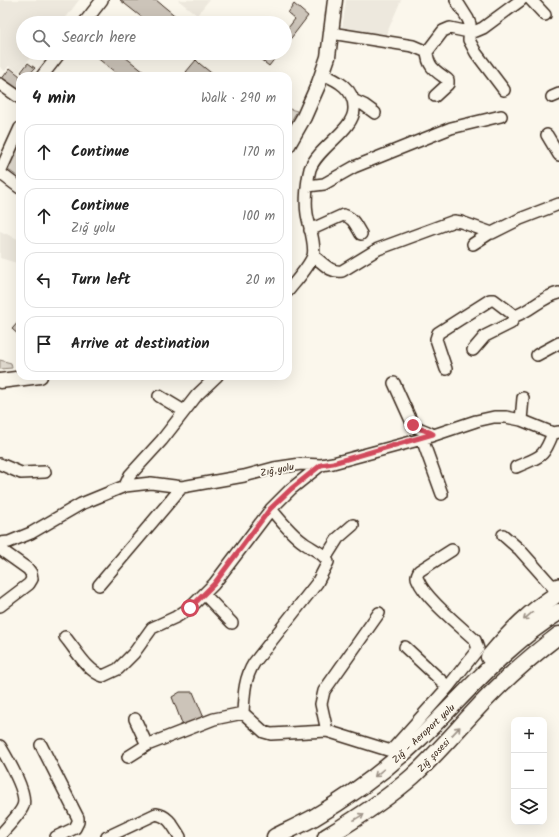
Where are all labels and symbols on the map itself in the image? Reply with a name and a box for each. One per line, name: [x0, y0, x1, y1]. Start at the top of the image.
route end: [404, 416, 422, 434]
street label: Zığ yolu: [259, 459, 296, 481]
route start: [181, 599, 199, 617]
one-way arrow: [523, 611, 533, 620]
street label: Zığ - Aeroport yolu: [388, 700, 459, 767]
one-way arrow: [452, 726, 461, 737]
street label: Zığ şosesi: [413, 735, 454, 776]
one-way arrow: [373, 768, 384, 777]
one-way arrow: [353, 813, 364, 821]

